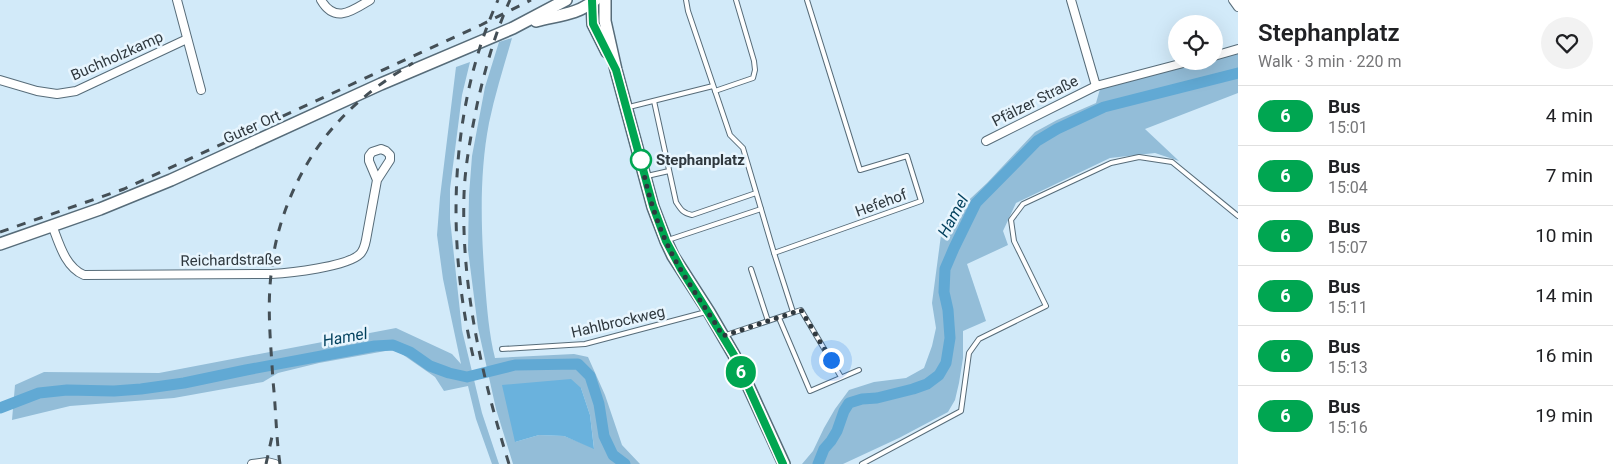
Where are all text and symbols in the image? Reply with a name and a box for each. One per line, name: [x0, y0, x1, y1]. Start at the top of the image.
map controls: [1168, 15, 1223, 70]
button: locate: [1168, 15, 1223, 70]
button: heart: [1541, 17, 1593, 69]
text: Stephanplatz: [1258, 19, 1400, 47]
street label: Buchholzkamp: [68, 28, 166, 84]
text: Walk · 3 min · 220 m: [1258, 52, 1402, 71]
street label: Pfälzer Straße: [989, 72, 1081, 130]
text: Bus: [1328, 95, 1361, 118]
text: 4 min: [1546, 104, 1593, 127]
text: 6: [1280, 105, 1291, 126]
street label: Guter Ort: [221, 106, 284, 148]
text: 15:01: [1328, 118, 1368, 137]
marker: Stephanplatz: [630, 149, 652, 171]
place label: Stephanplatz: [656, 151, 745, 169]
text: Bus: [1328, 155, 1361, 178]
text: 7 min: [1546, 164, 1593, 187]
text: 6: [1280, 165, 1291, 186]
text: 15:04: [1328, 178, 1368, 197]
street label: Hefehof: [853, 185, 910, 221]
water label: Hamel: [934, 191, 972, 240]
text: Bus: [1328, 215, 1361, 238]
text: 10 min: [1535, 224, 1593, 247]
text: 6: [1280, 225, 1291, 246]
text: 15:07: [1328, 238, 1368, 257]
street label: Reichardstraße: [180, 250, 282, 270]
text: Bus: [1328, 275, 1361, 298]
text: 14 min: [1535, 284, 1593, 307]
text: 6: [1280, 285, 1291, 306]
text: 15:11: [1328, 298, 1368, 317]
street label: Hahlbrockweg: [569, 302, 667, 342]
water label: Hamel: [321, 324, 369, 350]
text: Bus: [1328, 335, 1361, 358]
text: 16 min: [1535, 344, 1593, 367]
text: 6: [1280, 345, 1291, 366]
your location: [819, 348, 844, 373]
line badge: 6: [725, 356, 757, 388]
text: 15:13: [1328, 358, 1368, 377]
text: 6: [736, 361, 746, 382]
text: Bus: [1328, 395, 1361, 418]
text: 19 min: [1535, 404, 1593, 427]
text: 6: [1280, 405, 1291, 426]
text: 15:16: [1328, 418, 1368, 437]

